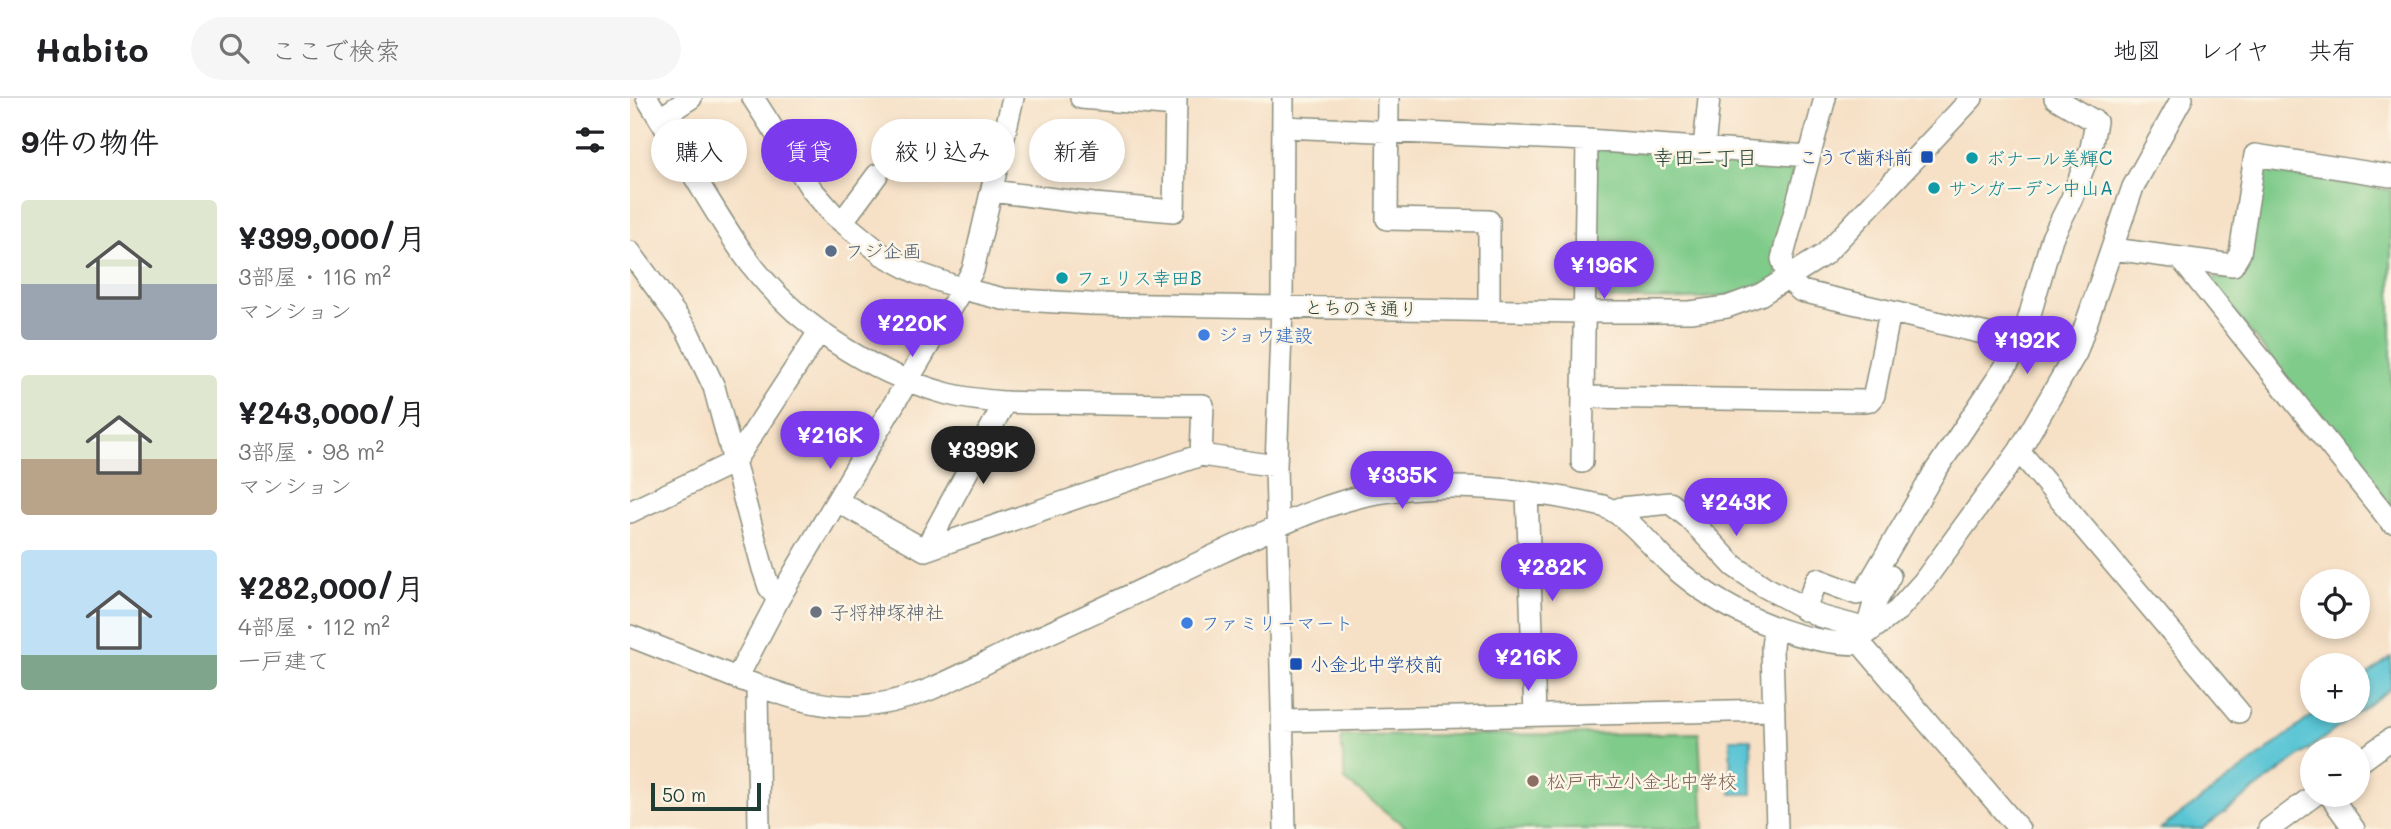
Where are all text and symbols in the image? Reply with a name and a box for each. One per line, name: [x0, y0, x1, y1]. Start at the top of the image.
search box: [191, 17, 681, 80]
text: Habito: [35, 27, 149, 70]
icon: search: [215, 29, 253, 67]
text: ここで検索: [271, 33, 401, 67]
text: 地図: [2113, 34, 2161, 65]
text: レイヤ: [2199, 34, 2270, 65]
text: 共有: [2308, 34, 2356, 65]
chip: 購入: [651, 119, 747, 182]
chip: 賃貸: [761, 119, 857, 182]
chip: 絞り込み: [871, 119, 1015, 182]
chip: 新着: [1029, 119, 1125, 182]
text: 9件の物件: [21, 121, 159, 161]
icon: filters: [571, 121, 609, 159]
district label: 幸田二丁目: [1653, 143, 1758, 170]
place label: こうで歯科前: [1799, 144, 1913, 169]
place label: ボナール美輝C: [1986, 145, 2112, 170]
marker: こうで歯科前: [1919, 149, 1935, 165]
marker: ボナール美輝C: [1964, 150, 1980, 166]
place label: サンガーデン中山A: [1948, 175, 2113, 200]
marker: サンガーデン中山A: [1926, 180, 1942, 196]
text: ¥399,000/月: [238, 217, 426, 257]
icon: home: [77, 228, 161, 312]
place label: フジ企画: [845, 238, 921, 263]
pin: ¥196K: [1555, 242, 1653, 301]
marker: フジ企画: [823, 243, 839, 259]
text: ¥196K: [1570, 249, 1638, 279]
text: 3部屋 · 116 m²: [238, 261, 391, 291]
place label: フェリス幸田B: [1076, 265, 1202, 290]
marker: フェリス幸田B: [1054, 270, 1070, 286]
street label: とちのき通り: [1304, 294, 1418, 321]
text: マンション: [238, 295, 352, 325]
pin: ¥220K: [863, 300, 961, 359]
text: ¥220K: [877, 307, 947, 337]
pin: ¥192K: [1978, 316, 2076, 376]
place label: ジョウ建設: [1218, 322, 1313, 347]
text: ¥192K: [1993, 324, 2061, 354]
marker: ジョウ建設: [1196, 327, 1212, 343]
text: ¥243,000/月: [238, 392, 426, 432]
icon: home: [77, 403, 161, 487]
pin: ¥216K: [781, 412, 879, 471]
text: ¥216K: [796, 419, 864, 449]
pin: ¥399K: [934, 426, 1032, 486]
text: ¥399K: [947, 434, 1019, 464]
text: 3部屋 · 98 m²: [238, 436, 384, 466]
pin: ¥335K: [1353, 452, 1451, 511]
text: ¥335K: [1366, 459, 1438, 489]
text: マンション: [238, 470, 352, 500]
pin: ¥243K: [1687, 478, 1785, 538]
text: ¥243K: [1700, 486, 1772, 516]
pin: ¥282K: [1503, 544, 1601, 603]
text: ¥282K: [1517, 551, 1587, 581]
text: ¥282,000/月: [238, 567, 424, 607]
map controls: [2300, 569, 2370, 807]
button: locate: [2300, 569, 2370, 639]
icon: home: [77, 578, 161, 662]
place label: 子将神塚神社: [830, 599, 944, 624]
marker: 子将神塚神社: [808, 604, 824, 620]
place label: ファミリーマート: [1201, 610, 1353, 635]
text: 4部屋 · 112 m²: [238, 611, 390, 641]
marker: ファミリーマート: [1179, 615, 1195, 631]
pin: ¥216K: [1479, 634, 1577, 693]
text: ¥216K: [1494, 641, 1562, 671]
text: 一戸建て: [238, 645, 330, 675]
place label: 小金北中学校前: [1310, 651, 1443, 676]
button: +: [2300, 653, 2370, 723]
marker: 小金北中学校前: [1288, 656, 1304, 672]
button: −: [2300, 737, 2370, 807]
place label: 松戸市立小金北中学校: [1547, 768, 1737, 793]
marker: 松戸市立小金北中学校: [1525, 773, 1541, 789]
scale bar: [651, 780, 761, 812]
text: 50 m: [662, 782, 706, 807]

